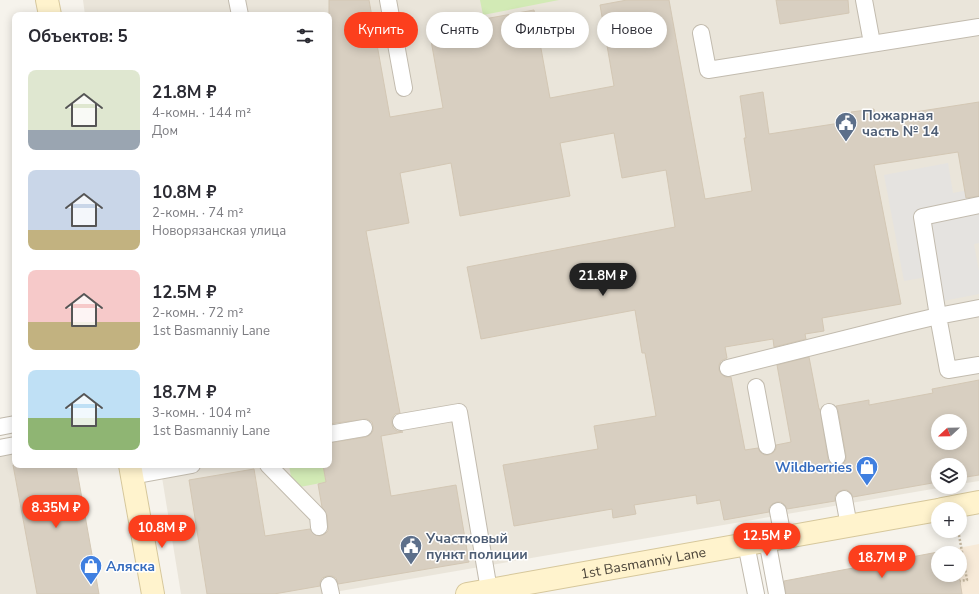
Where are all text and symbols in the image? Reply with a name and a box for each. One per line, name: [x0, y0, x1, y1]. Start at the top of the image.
chip: Купить: [344, 12, 418, 48]
chip: Снять: [426, 12, 493, 48]
chip: Фильтры: [501, 12, 589, 48]
chip: Новое: [597, 12, 667, 48]
text: Объектов: 5: [28, 25, 128, 48]
icon: filters: [294, 25, 316, 47]
text: 21.8M ₽: [152, 81, 216, 104]
icon: home: [60, 86, 108, 134]
text: 4-комн. · 144 m²: [152, 104, 251, 122]
place label: Пожарная часть № 14: [862, 106, 939, 141]
public building icon: Пожарная часть № 14: [833, 110, 859, 143]
text: Дом: [152, 122, 178, 140]
text: 10.8M ₽: [152, 181, 216, 204]
icon: home: [60, 186, 108, 234]
text: 2-комн. · 74 m²: [152, 204, 243, 222]
text: Новорязанская улица: [152, 222, 286, 240]
pin: 21.8M ₽: [566, 263, 640, 297]
text: 21.8M ₽: [578, 267, 628, 285]
text: 12.5M ₽: [152, 281, 216, 304]
icon: home: [60, 286, 108, 334]
text: 2-комн. · 72 m²: [152, 304, 243, 322]
text: 1st Basmanniy Lane: [152, 322, 270, 340]
text: 18.7M ₽: [152, 381, 216, 404]
icon: home: [60, 386, 108, 434]
text: 3-комн. · 104 m²: [152, 404, 251, 422]
north arrow: [931, 414, 967, 450]
map controls: [931, 414, 967, 582]
text: 1st Basmanniy Lane: [152, 422, 270, 440]
shop icon: Wildberries: [854, 454, 880, 487]
place label: Wildberries: [775, 458, 852, 477]
button: layers: [931, 458, 967, 494]
pin: 8.35M ₽: [19, 495, 93, 529]
text: 8.35M ₽: [31, 499, 81, 517]
button: +: [931, 502, 967, 538]
pin: 10.8M ₽: [125, 515, 199, 549]
text: 10.8M ₽: [137, 519, 187, 537]
pin: 12.5M ₽: [730, 523, 804, 557]
text: 12.5M ₽: [742, 527, 792, 545]
place label: Участковый пункт полиции: [425, 529, 528, 564]
public building icon: Участковый пункт полиции: [398, 533, 424, 566]
street label: 1st Basmanniy Lane: [579, 542, 707, 583]
pin: 18.7M ₽: [845, 545, 919, 579]
button: −: [931, 546, 967, 582]
text: 18.7M ₽: [857, 549, 907, 567]
shop icon: Аляска: [78, 553, 104, 586]
place label: Аляска: [106, 557, 155, 576]

